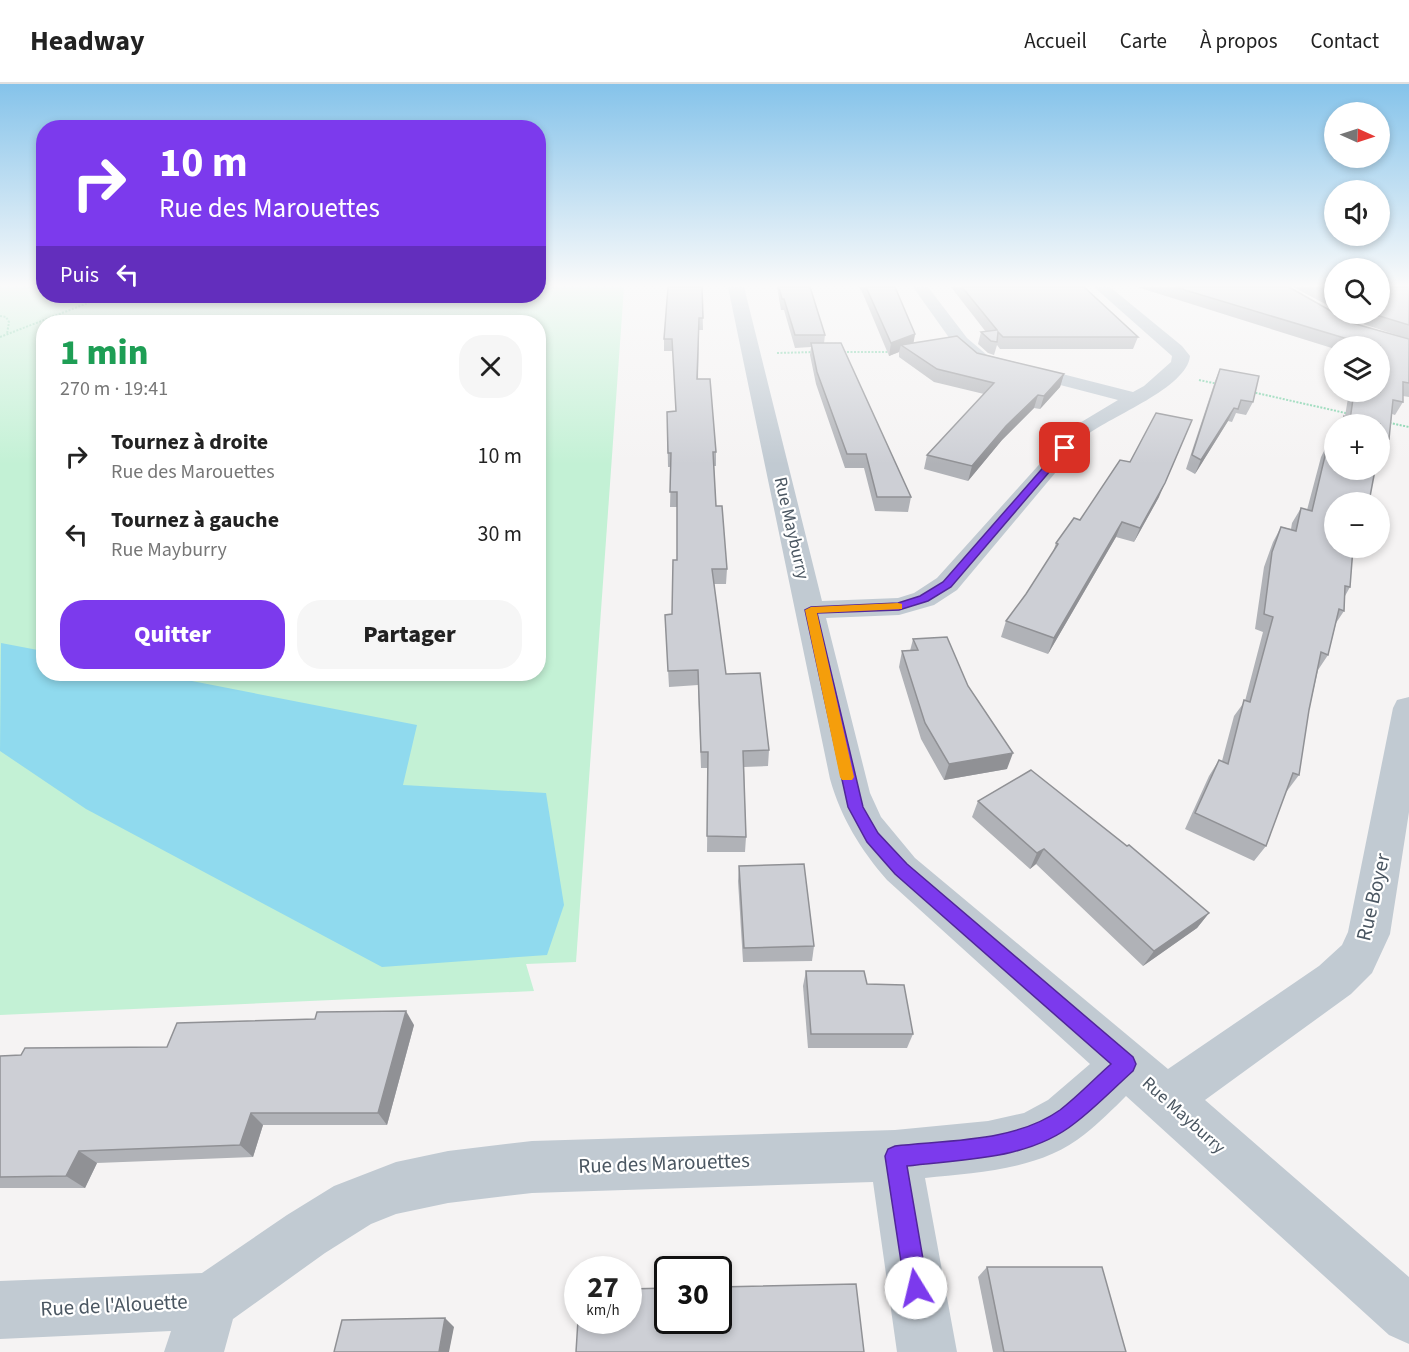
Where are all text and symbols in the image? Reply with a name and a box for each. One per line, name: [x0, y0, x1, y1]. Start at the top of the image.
text: Headway: [30, 21, 145, 61]
text: Accueil: [1024, 26, 1087, 56]
text: Carte: [1120, 26, 1167, 56]
text: À propos: [1200, 26, 1277, 56]
text: Contact: [1310, 26, 1379, 56]
north arrow: [1324, 102, 1390, 168]
map controls: [1324, 102, 1390, 558]
text: 10 m: [159, 133, 248, 193]
icon: right: [60, 144, 138, 222]
button: sound: [1324, 180, 1390, 246]
text: Rue des Marouettes: [159, 189, 380, 228]
icon: left: [111, 258, 144, 291]
button: search: [1324, 258, 1390, 324]
text: Puis: [60, 259, 99, 291]
text: 1 min: [60, 327, 148, 378]
button: close: [459, 335, 522, 398]
button: layers: [1324, 336, 1390, 402]
text: 270 m · 19:41: [60, 375, 168, 403]
button: +: [1324, 414, 1390, 480]
pin: [1039, 422, 1090, 473]
text: Tournez à droite: [111, 426, 268, 458]
icon: arrive: [1048, 431, 1081, 464]
icon: right: [60, 440, 93, 473]
text: 10 m: [477, 440, 522, 472]
text: Rue des Marouettes: [111, 458, 275, 486]
street label: Rue Mayburry: [768, 475, 816, 582]
button: −: [1324, 492, 1390, 558]
text: Tournez à gauche: [111, 504, 279, 536]
icon: left: [60, 518, 93, 551]
text: 30 m: [477, 518, 522, 550]
text: Rue Mayburry: [111, 536, 227, 564]
button: Quitter: [60, 600, 285, 669]
button: Partager: [297, 600, 522, 669]
street label: Rue Boyer: [1348, 850, 1398, 944]
street label: Rue Mayburry: [1137, 1071, 1231, 1160]
street label: Rue des Marouettes: [578, 1145, 751, 1181]
speed limit sign: 30: [654, 1256, 732, 1334]
position arrow: [884, 1256, 948, 1320]
text: 27: [587, 1266, 619, 1309]
street label: Rue de l'Alouette: [40, 1286, 188, 1324]
text: km/h: [586, 1300, 620, 1321]

